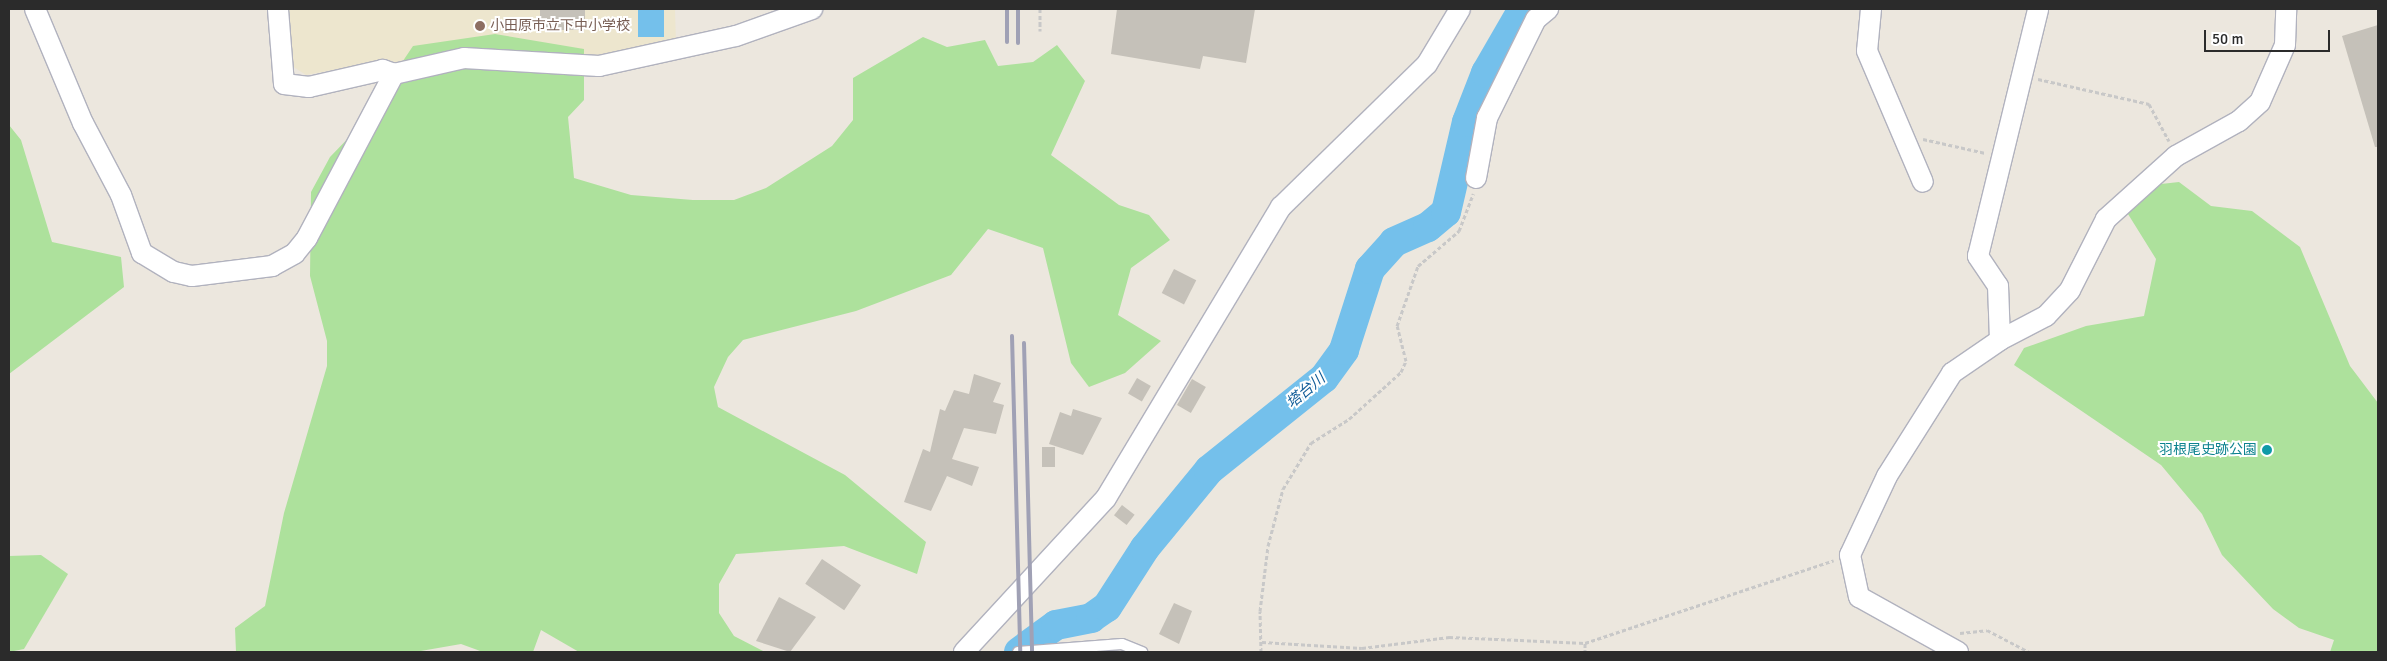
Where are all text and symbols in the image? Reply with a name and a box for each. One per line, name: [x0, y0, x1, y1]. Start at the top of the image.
place label: 小田原市立下中小学校: [490, 18, 630, 34]
marker: 小田原市立下中小学校: [474, 20, 486, 32]
scale bar: [2207, 20, 2333, 52]
text: 50 m: [2212, 30, 2243, 48]
water label: 塔台川: [1283, 370, 1329, 412]
place label: 羽根尾史跡公園: [2159, 442, 2257, 458]
marker: 羽根尾史跡公園: [2261, 444, 2273, 456]

